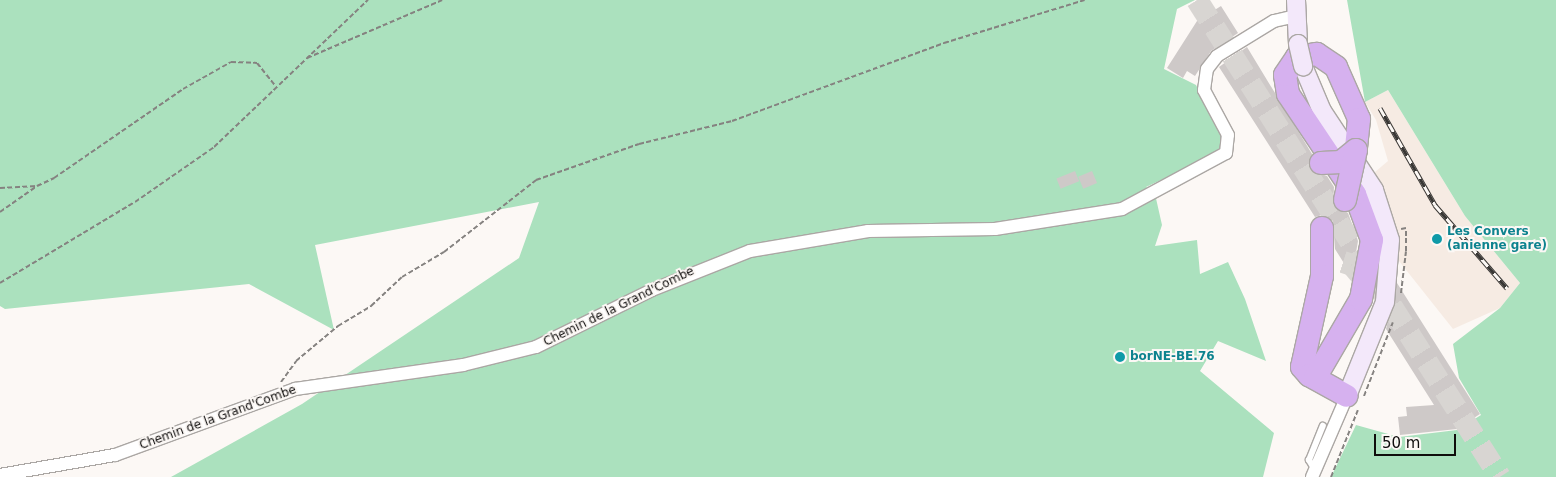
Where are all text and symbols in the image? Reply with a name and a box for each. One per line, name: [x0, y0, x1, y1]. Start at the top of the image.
place label: Les Convers (anienne gare): [1447, 225, 1547, 253]
marker: Les Convers (anienne gare): [1431, 233, 1443, 245]
street label: Chemin de la Grand'Combe: [541, 264, 697, 350]
place label: borNE-BE.76: [1130, 350, 1215, 364]
marker: borNE-BE.76: [1114, 351, 1126, 363]
street label: Chemin de la Grand'Combe: [138, 383, 298, 453]
scale bar: [1376, 424, 1458, 456]
text: 50 m: [1382, 434, 1420, 452]

